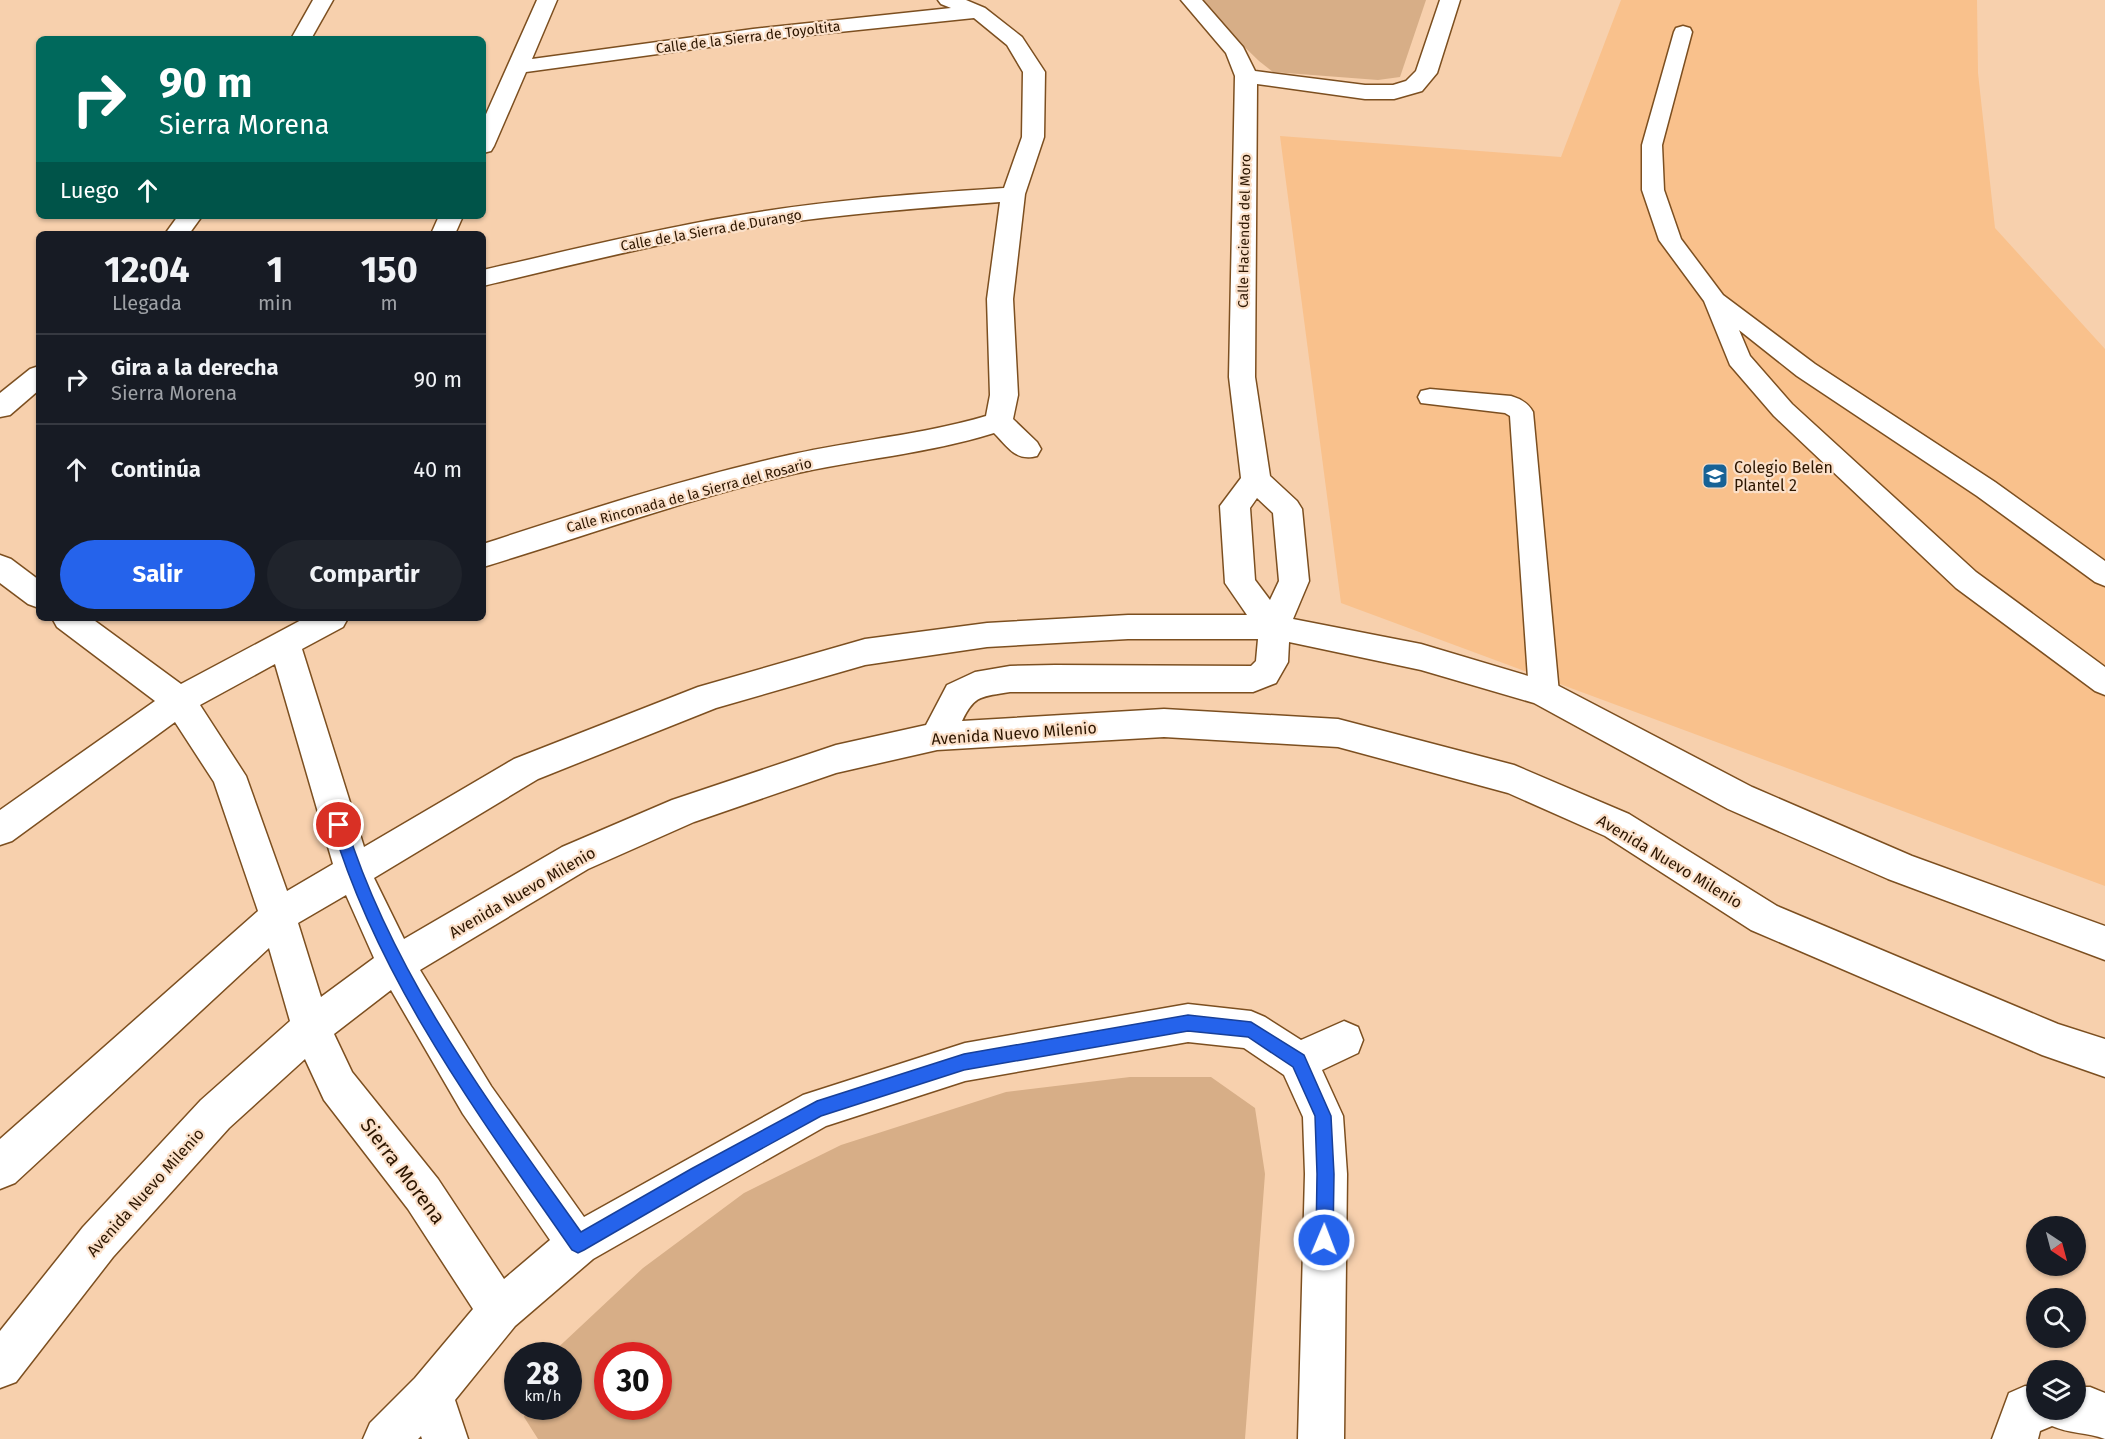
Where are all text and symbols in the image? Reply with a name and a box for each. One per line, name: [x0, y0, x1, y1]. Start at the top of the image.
street label: Calle de la Sierra de Toyoltita: [655, 18, 841, 57]
text: 90 m: [159, 58, 253, 108]
icon: right: [60, 60, 138, 138]
text: Sierra Morena: [159, 109, 329, 141]
street label: Calle Hacienda del Moro: [1235, 154, 1254, 308]
icon: ahead: [131, 174, 164, 207]
text: Luego: [60, 177, 119, 204]
street label: Calle de la Sierra de Durango: [619, 206, 803, 255]
text: 12:04: [104, 248, 190, 292]
text: 1: [267, 248, 284, 292]
text: 150: [361, 248, 418, 292]
text: Llegada: [112, 291, 182, 315]
text: min: [258, 291, 292, 315]
text: m: [381, 291, 398, 315]
text: Gira a la derecha: [111, 354, 279, 381]
icon: right: [60, 363, 93, 396]
text: 90 m: [413, 366, 462, 393]
text: Sierra Morena: [111, 381, 237, 405]
icon: ahead: [60, 453, 93, 486]
street label: Calle Rinconada de la Sierra del Rosario: [565, 455, 814, 536]
text: Continúa: [111, 456, 201, 483]
text: 40 m: [413, 456, 462, 483]
place label: Colegio Belen Plantel 2: [1734, 458, 1833, 495]
school or university icon: Colegio Belen Plantel 2: [1700, 461, 1730, 491]
button: Salir: [60, 540, 255, 609]
button: Compartir: [267, 540, 462, 609]
street label: Avenida Nuevo Milenio: [931, 718, 1097, 749]
pin: [313, 799, 364, 850]
icon: arrive: [322, 808, 355, 841]
street label: Avenida Nuevo Milenio: [1594, 811, 1746, 912]
street label: Avenida Nuevo Milenio: [446, 843, 599, 942]
street label: Sierra Morena: [355, 1113, 451, 1229]
street label: Avenida Nuevo Milenio: [83, 1124, 208, 1260]
position arrow: [1292, 1208, 1356, 1272]
north arrow: [2026, 1216, 2086, 1276]
map controls: [2026, 1216, 2086, 1420]
button: search: [2026, 1288, 2086, 1348]
speed limit sign: 30: [594, 1342, 672, 1420]
text: 28: [527, 1356, 559, 1392]
button: layers: [2026, 1360, 2086, 1420]
text: km/h: [524, 1387, 562, 1405]

